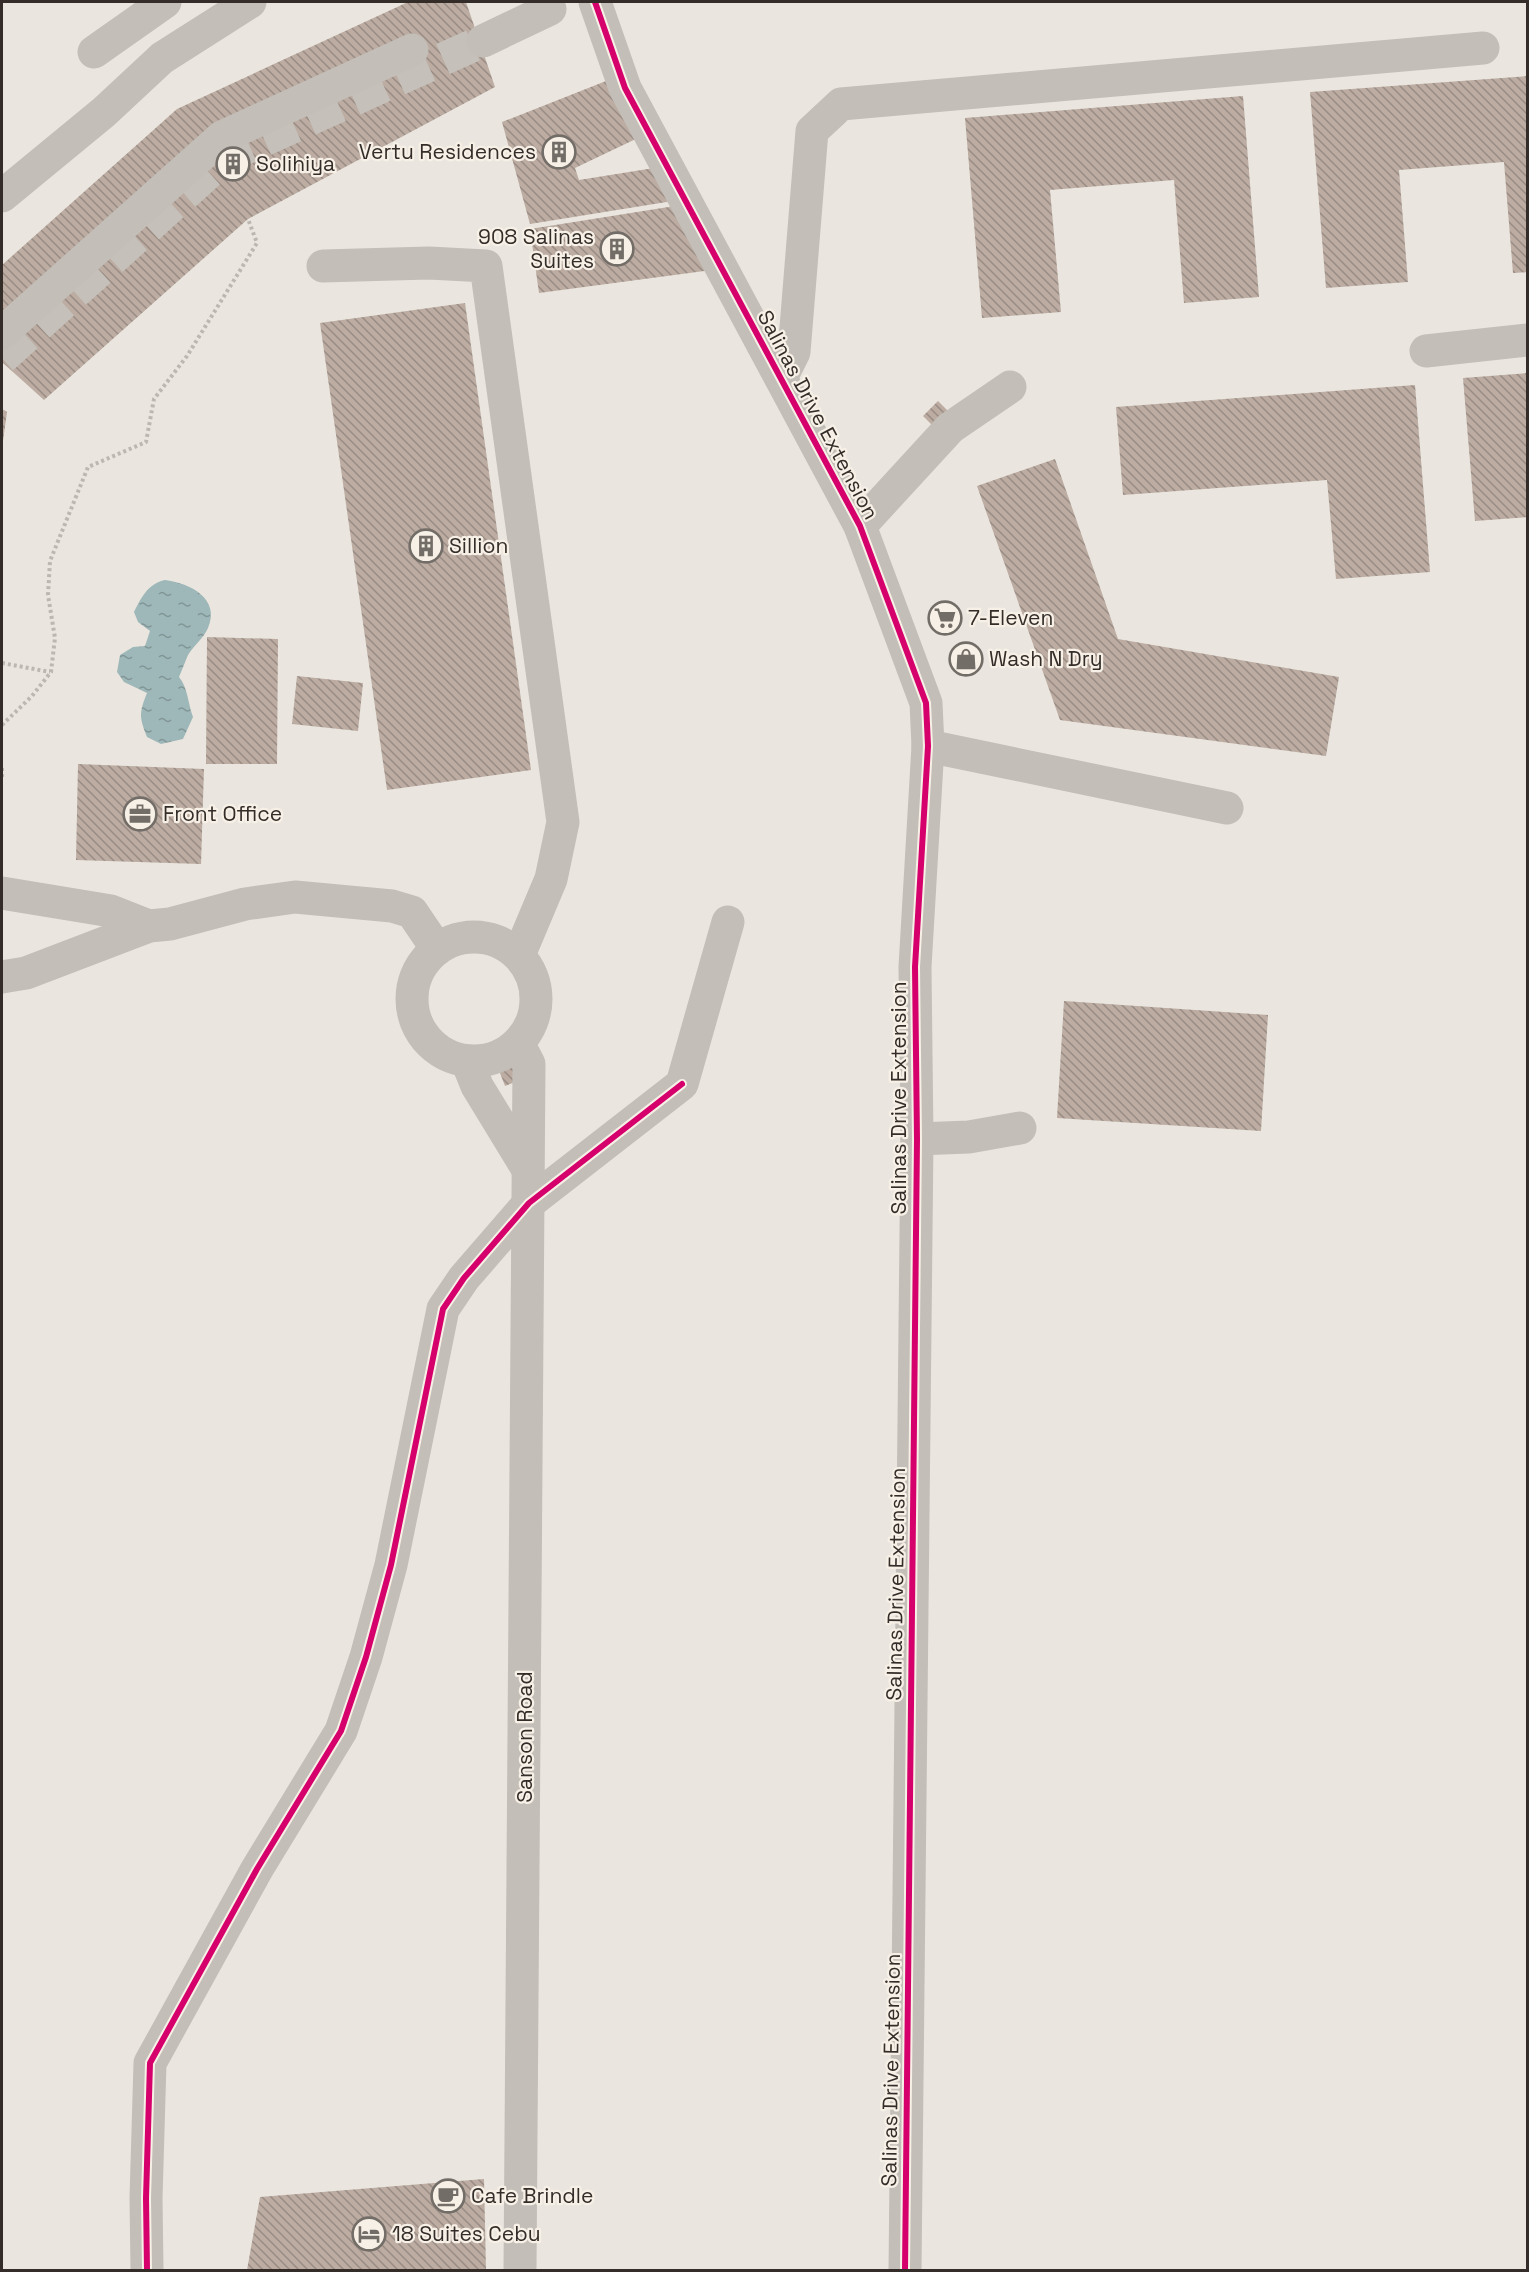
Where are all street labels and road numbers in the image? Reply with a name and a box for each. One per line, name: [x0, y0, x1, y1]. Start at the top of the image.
street label: Salinas Drive Extension: [752, 305, 885, 524]
street label: Salinas Drive Extension: [885, 981, 912, 1215]
street label: Salinas Drive Extension: [880, 1467, 911, 1701]
street label: Sanson Road: [511, 1671, 538, 1803]
street label: Salinas Drive Extension: [875, 1953, 906, 2187]

